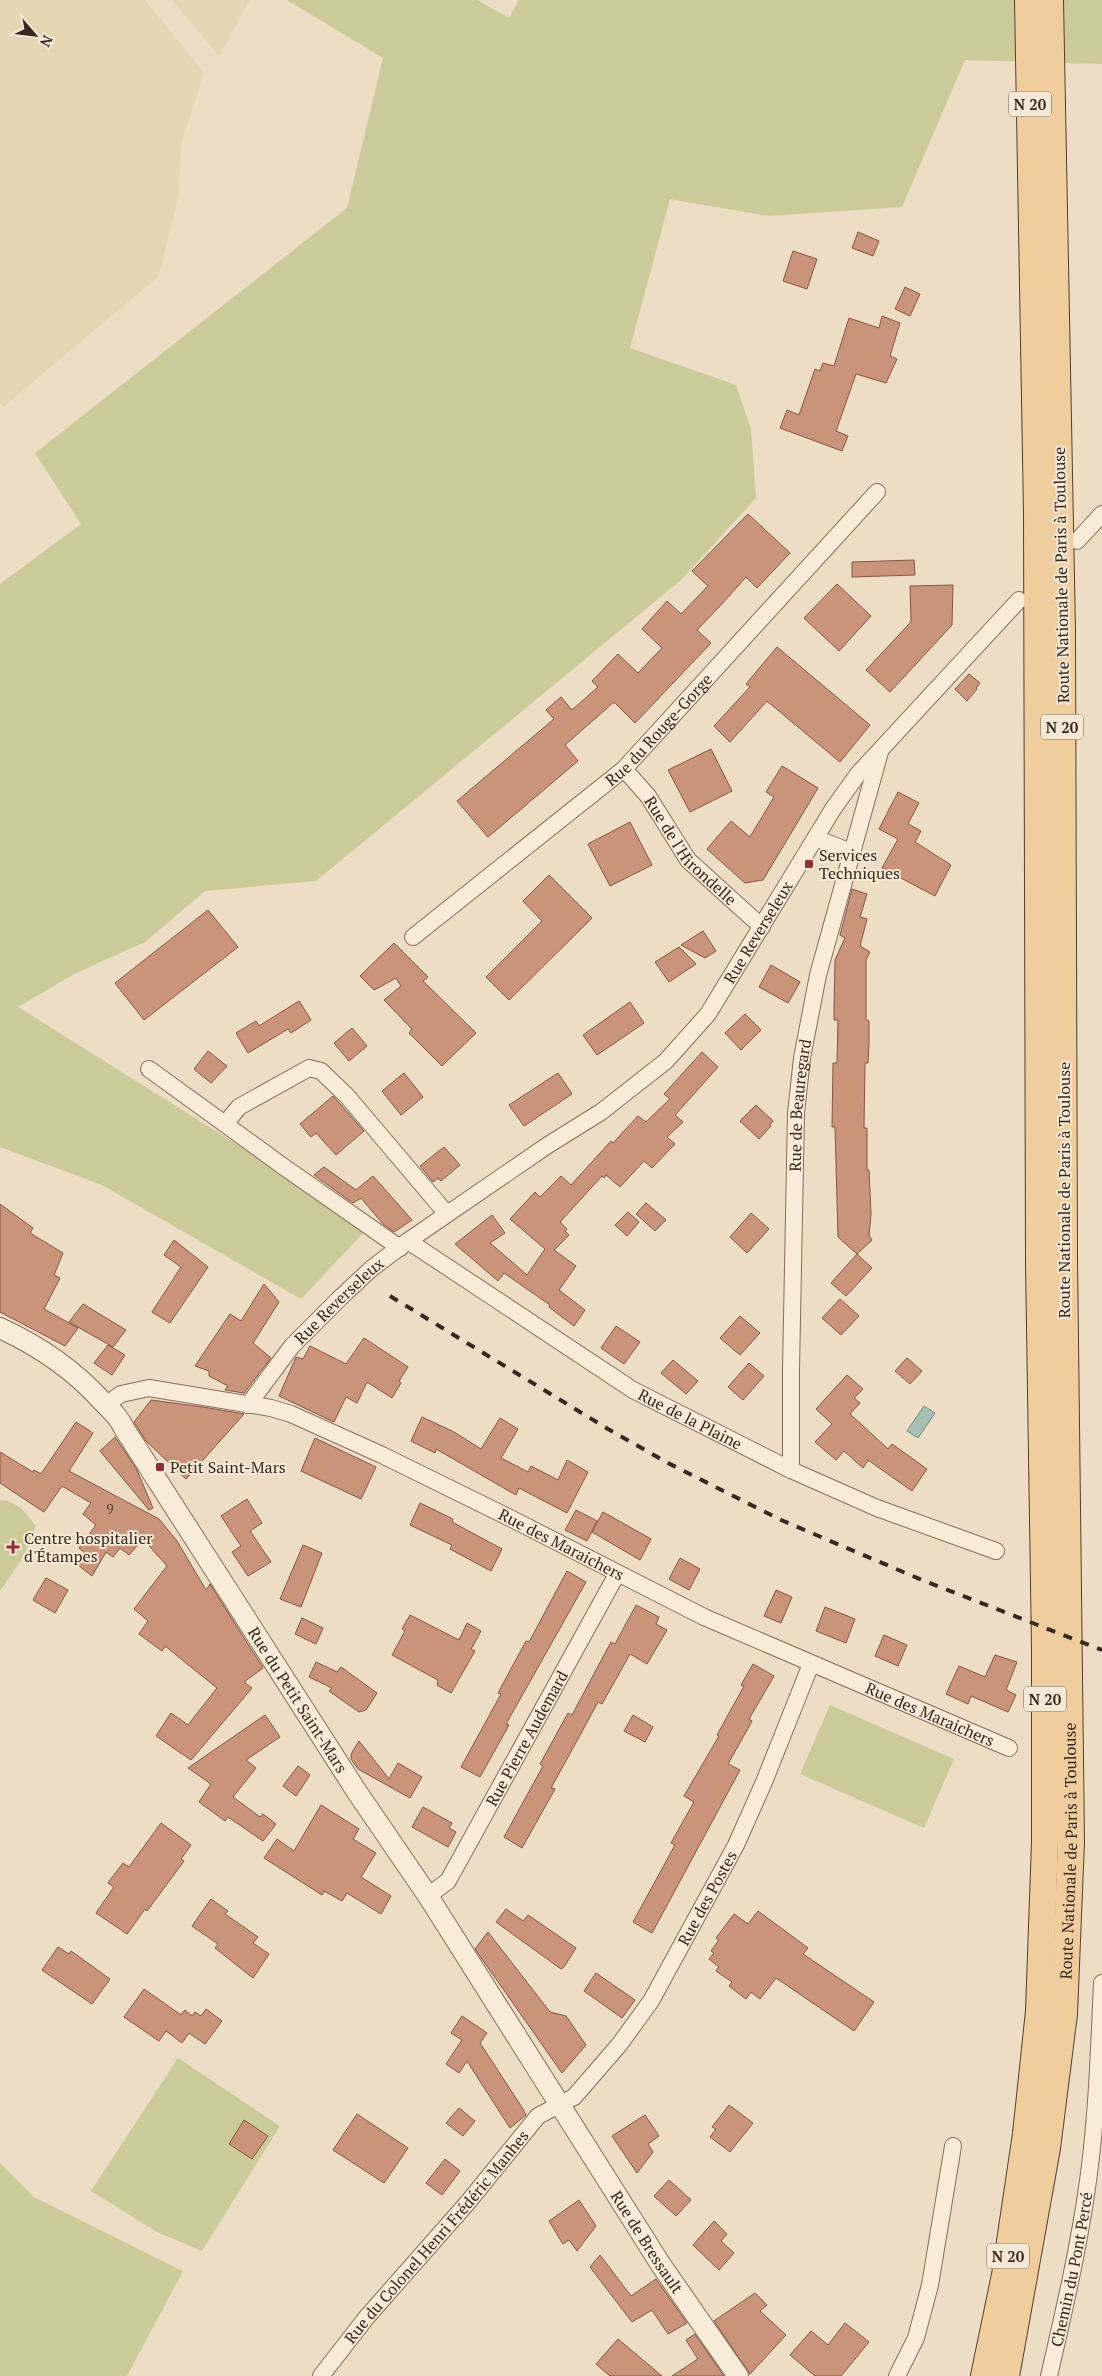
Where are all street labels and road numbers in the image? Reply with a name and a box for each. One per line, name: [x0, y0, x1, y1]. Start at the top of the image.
road number: N 20: [1009, 92, 1051, 116]
street label: Route Nationale de Paris à Toulouse: [1048, 447, 1074, 703]
street label: Rue du Rouge-Gorge: [601, 669, 717, 791]
road number: N 20: [1041, 714, 1083, 740]
street label: Rue de l'Hirondelle: [640, 792, 742, 910]
street label: Rue Reverseleux: [718, 876, 798, 988]
street label: Rue de Beauregard: [784, 1037, 816, 1172]
street label: Route Nationale de Paris à Toulouse: [1053, 1062, 1075, 1318]
street label: Rue Reverseleux: [289, 1252, 389, 1349]
street label: Rue de la Plaine: [634, 1383, 746, 1455]
street label: Rue des Maraichers: [495, 1503, 628, 1585]
street label: Rue du Petit Saint-Mars: [243, 1623, 353, 1777]
street label: Rue Pierre Audemard: [480, 1666, 573, 1810]
street label: Rue des Maraichers: [862, 1677, 998, 1751]
road number: N 20: [1024, 1686, 1066, 1712]
street label: Route Nationale de Paris à Toulouse: [1054, 1722, 1082, 1980]
street label: Rue des Postes: [672, 1847, 742, 1949]
street label: Rue du Colonel Henri Frédéric Manhes: [339, 2125, 534, 2348]
street label: Rue de Bressault: [606, 2186, 688, 2298]
street label: Chemin du Pont Percé: [1045, 2190, 1097, 2349]
road number: N 20: [987, 2244, 1029, 2268]

